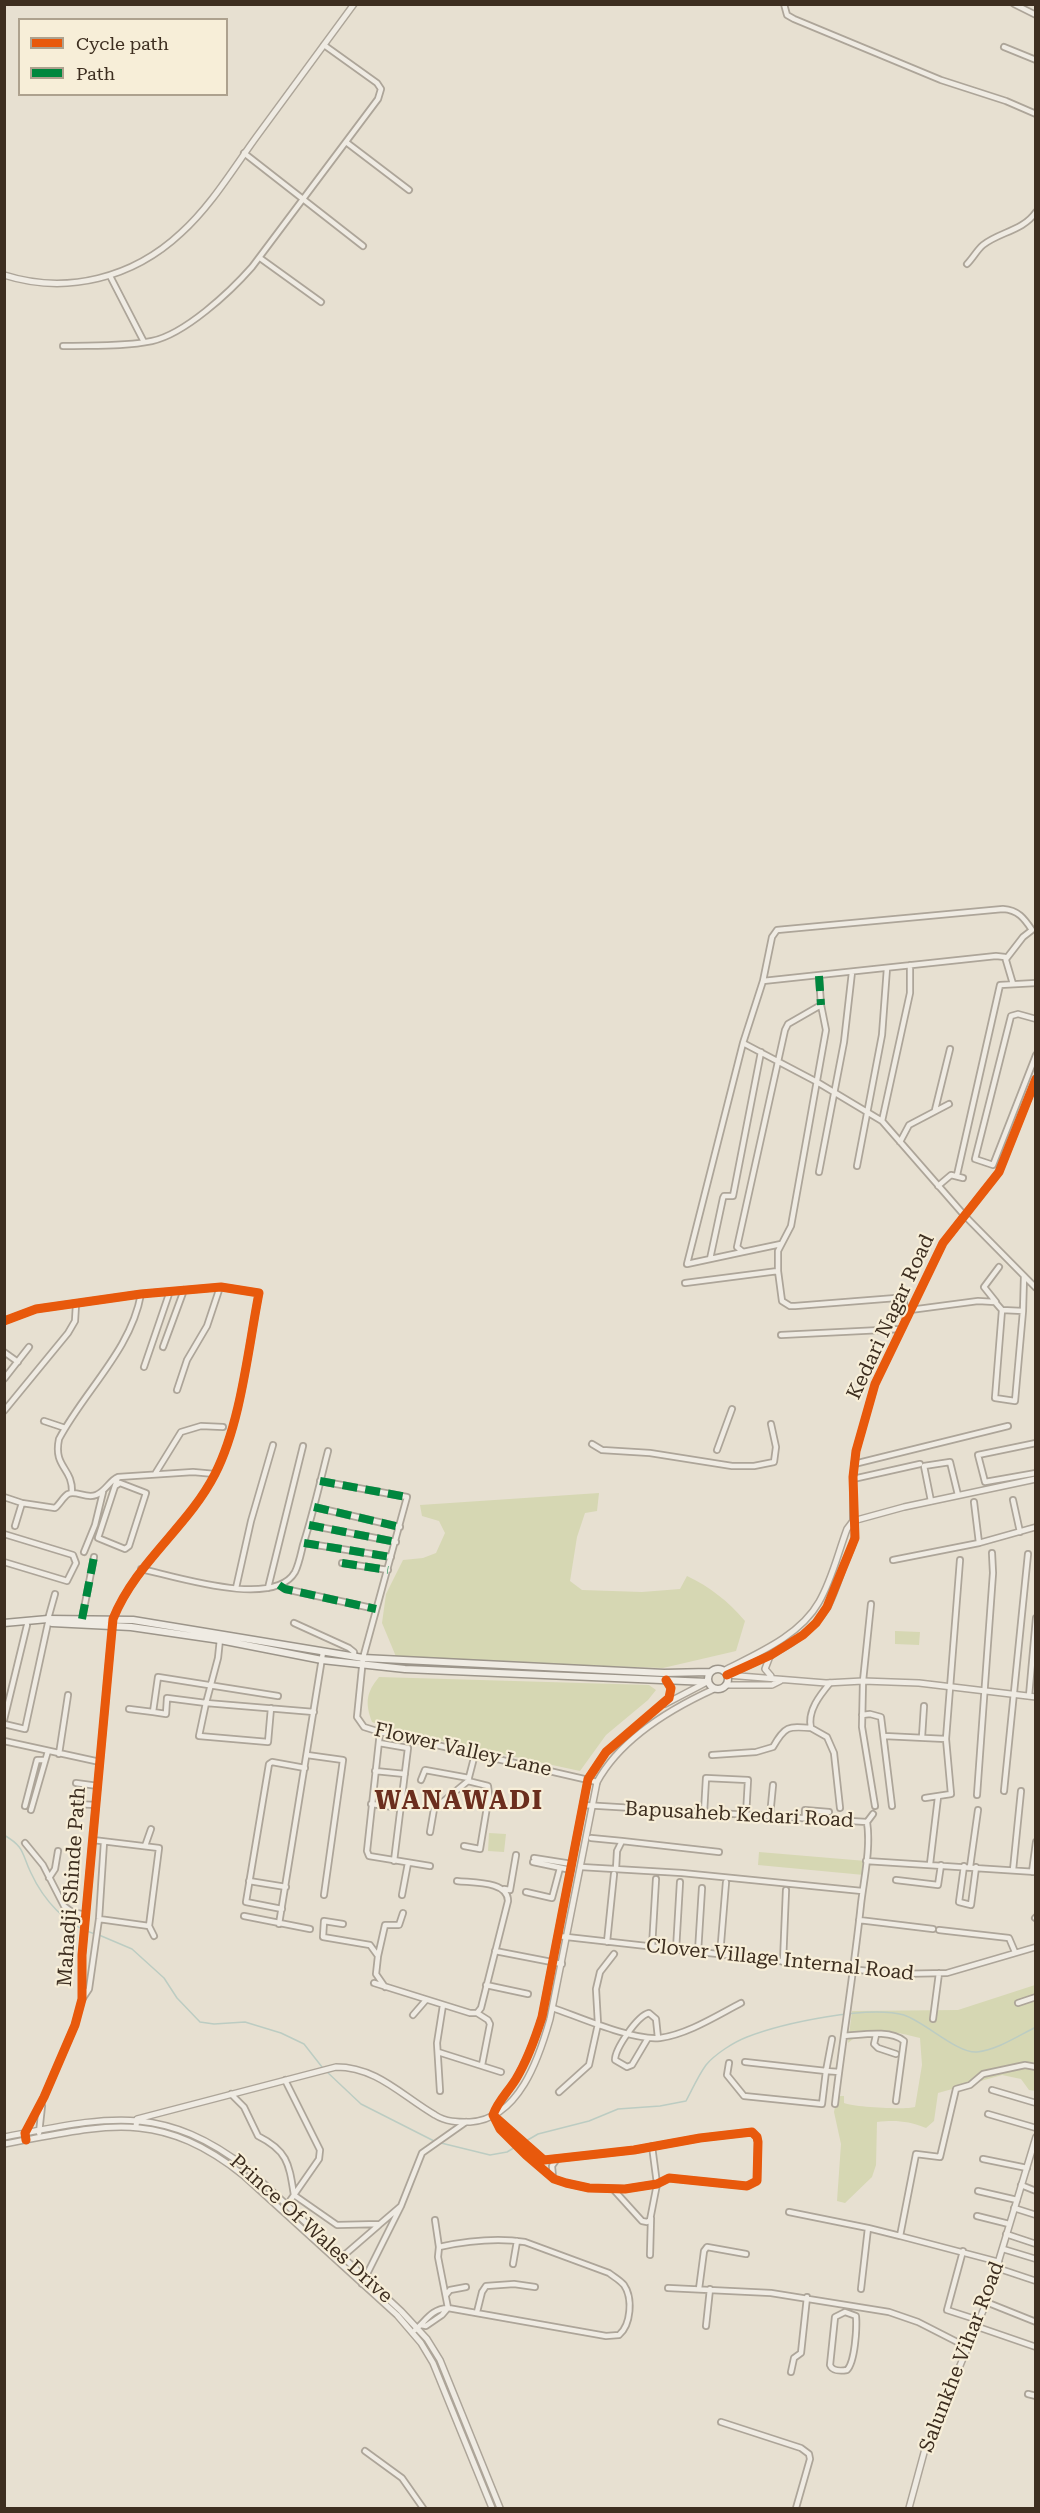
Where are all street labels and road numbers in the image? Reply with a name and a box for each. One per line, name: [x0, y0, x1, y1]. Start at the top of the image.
street label: Kedari Nagar Road: [842, 1231, 940, 1403]
street label: Flower Valley Lane: [372, 1718, 554, 1782]
street label: Mahadji Shinde Path: [53, 1786, 91, 1988]
street label: Bapusaheb Kedari Road: [624, 1797, 854, 1833]
street label: Clover Village Internal Road: [645, 1934, 915, 1986]
street label: Prince Of Wales Drive: [225, 2150, 397, 2308]
street label: Salunkhe Vihar Road: [915, 2258, 1009, 2456]

